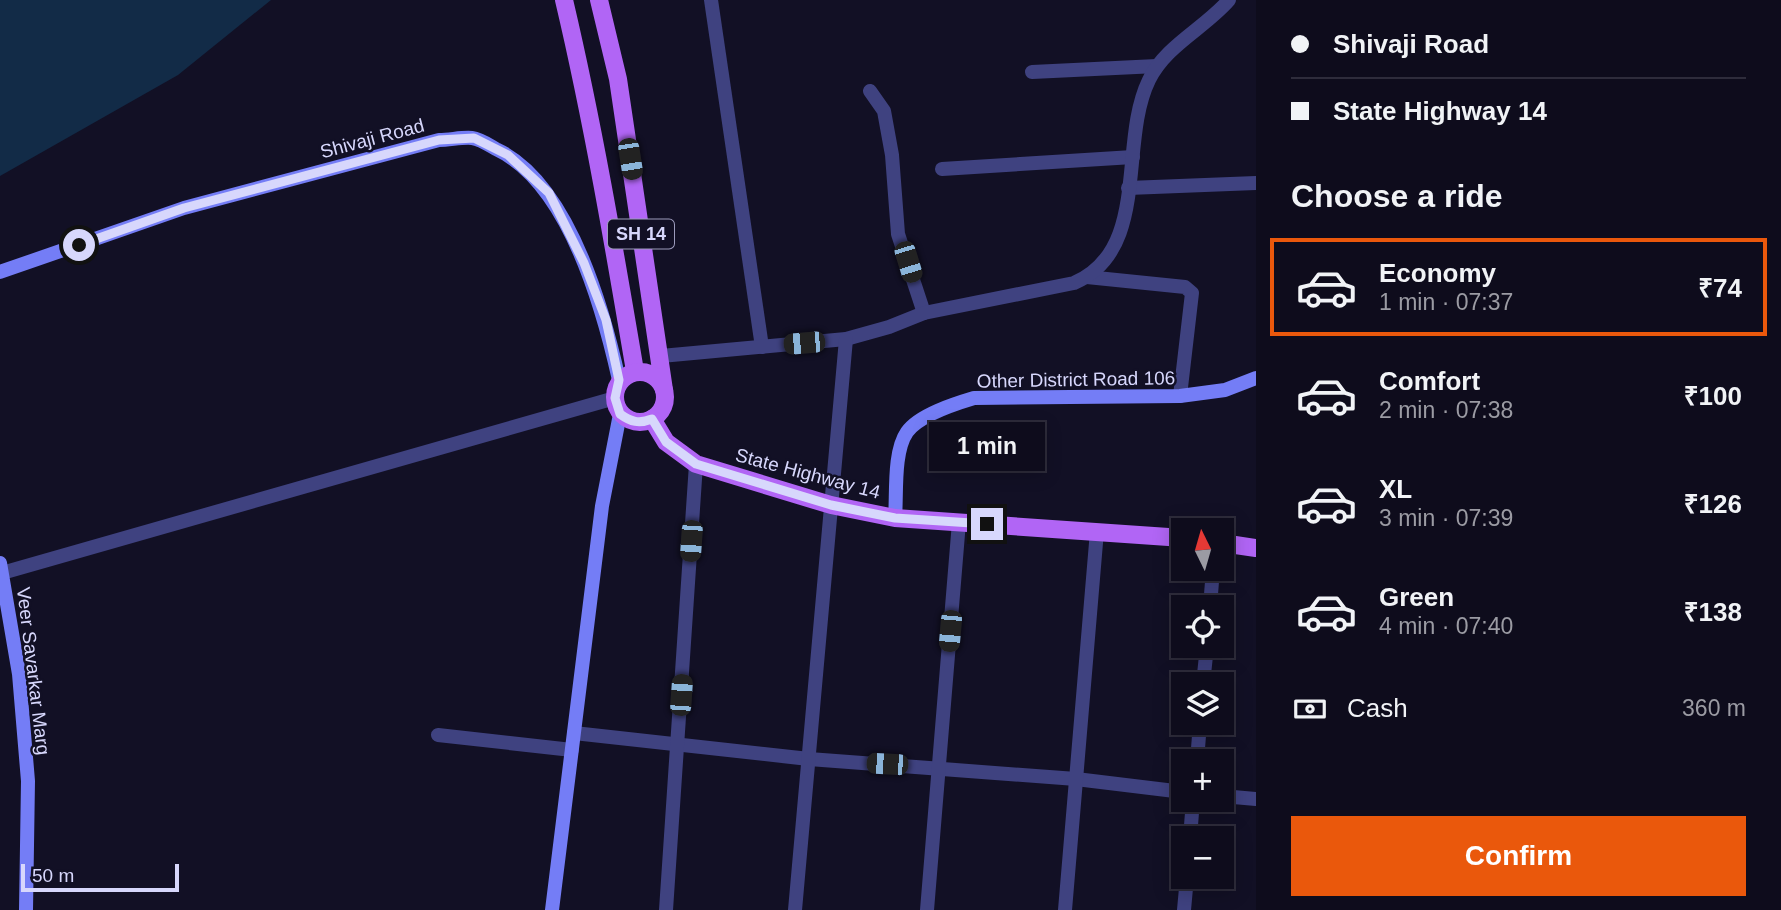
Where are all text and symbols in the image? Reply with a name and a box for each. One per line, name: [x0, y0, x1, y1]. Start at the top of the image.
text: Shivaji Road: [1333, 29, 1489, 59]
text: State Highway 14: [1333, 96, 1547, 126]
street label: Shivaji Road: [318, 115, 426, 162]
car: [617, 137, 644, 181]
text: Choose a ride: [1291, 178, 1503, 214]
road number: SH 14: [608, 220, 674, 248]
route start: [63, 229, 95, 261]
car: [892, 239, 925, 285]
icon: car: [1295, 256, 1358, 319]
text: Economy: [1379, 258, 1496, 288]
text: ₹74: [1698, 273, 1742, 303]
text: 1 min · 07:37: [1379, 289, 1513, 315]
car: [783, 331, 826, 355]
icon: car: [1295, 364, 1358, 427]
text: Comfort: [1379, 366, 1480, 396]
street label: Other District Road 106: [977, 367, 1175, 392]
text: ₹100: [1684, 381, 1742, 411]
text: 2 min · 07:38: [1379, 397, 1513, 423]
callout: 1 min: [929, 422, 1045, 472]
text: 1 min: [957, 433, 1017, 459]
street label: State Highway 14: [733, 444, 883, 503]
icon: car: [1295, 472, 1358, 535]
text: XL: [1379, 474, 1412, 504]
text: ₹126: [1684, 489, 1742, 519]
text: 3 min · 07:39: [1379, 505, 1513, 531]
route end: [971, 508, 1003, 540]
north arrow: [1171, 518, 1234, 581]
map controls: [1171, 518, 1234, 889]
car: [680, 519, 703, 563]
icon: car: [1295, 580, 1358, 643]
text: Green: [1379, 582, 1454, 612]
street label: Veer Savarkar Marg: [13, 586, 54, 756]
button: locate: [1171, 595, 1234, 658]
text: ₹138: [1684, 597, 1742, 627]
car: [938, 609, 963, 653]
text: 4 min · 07:40: [1379, 613, 1513, 639]
button: layers: [1171, 672, 1234, 735]
car: [670, 673, 693, 717]
icon: cash: [1291, 690, 1329, 728]
text: Cash: [1347, 693, 1408, 723]
text: 360 m: [1682, 695, 1746, 721]
button: +: [1171, 749, 1234, 812]
car: [866, 752, 909, 776]
button: Confirm: [1291, 816, 1746, 896]
button: −: [1171, 826, 1234, 889]
scale bar: [21, 861, 178, 893]
text: 50 m: [32, 865, 74, 886]

